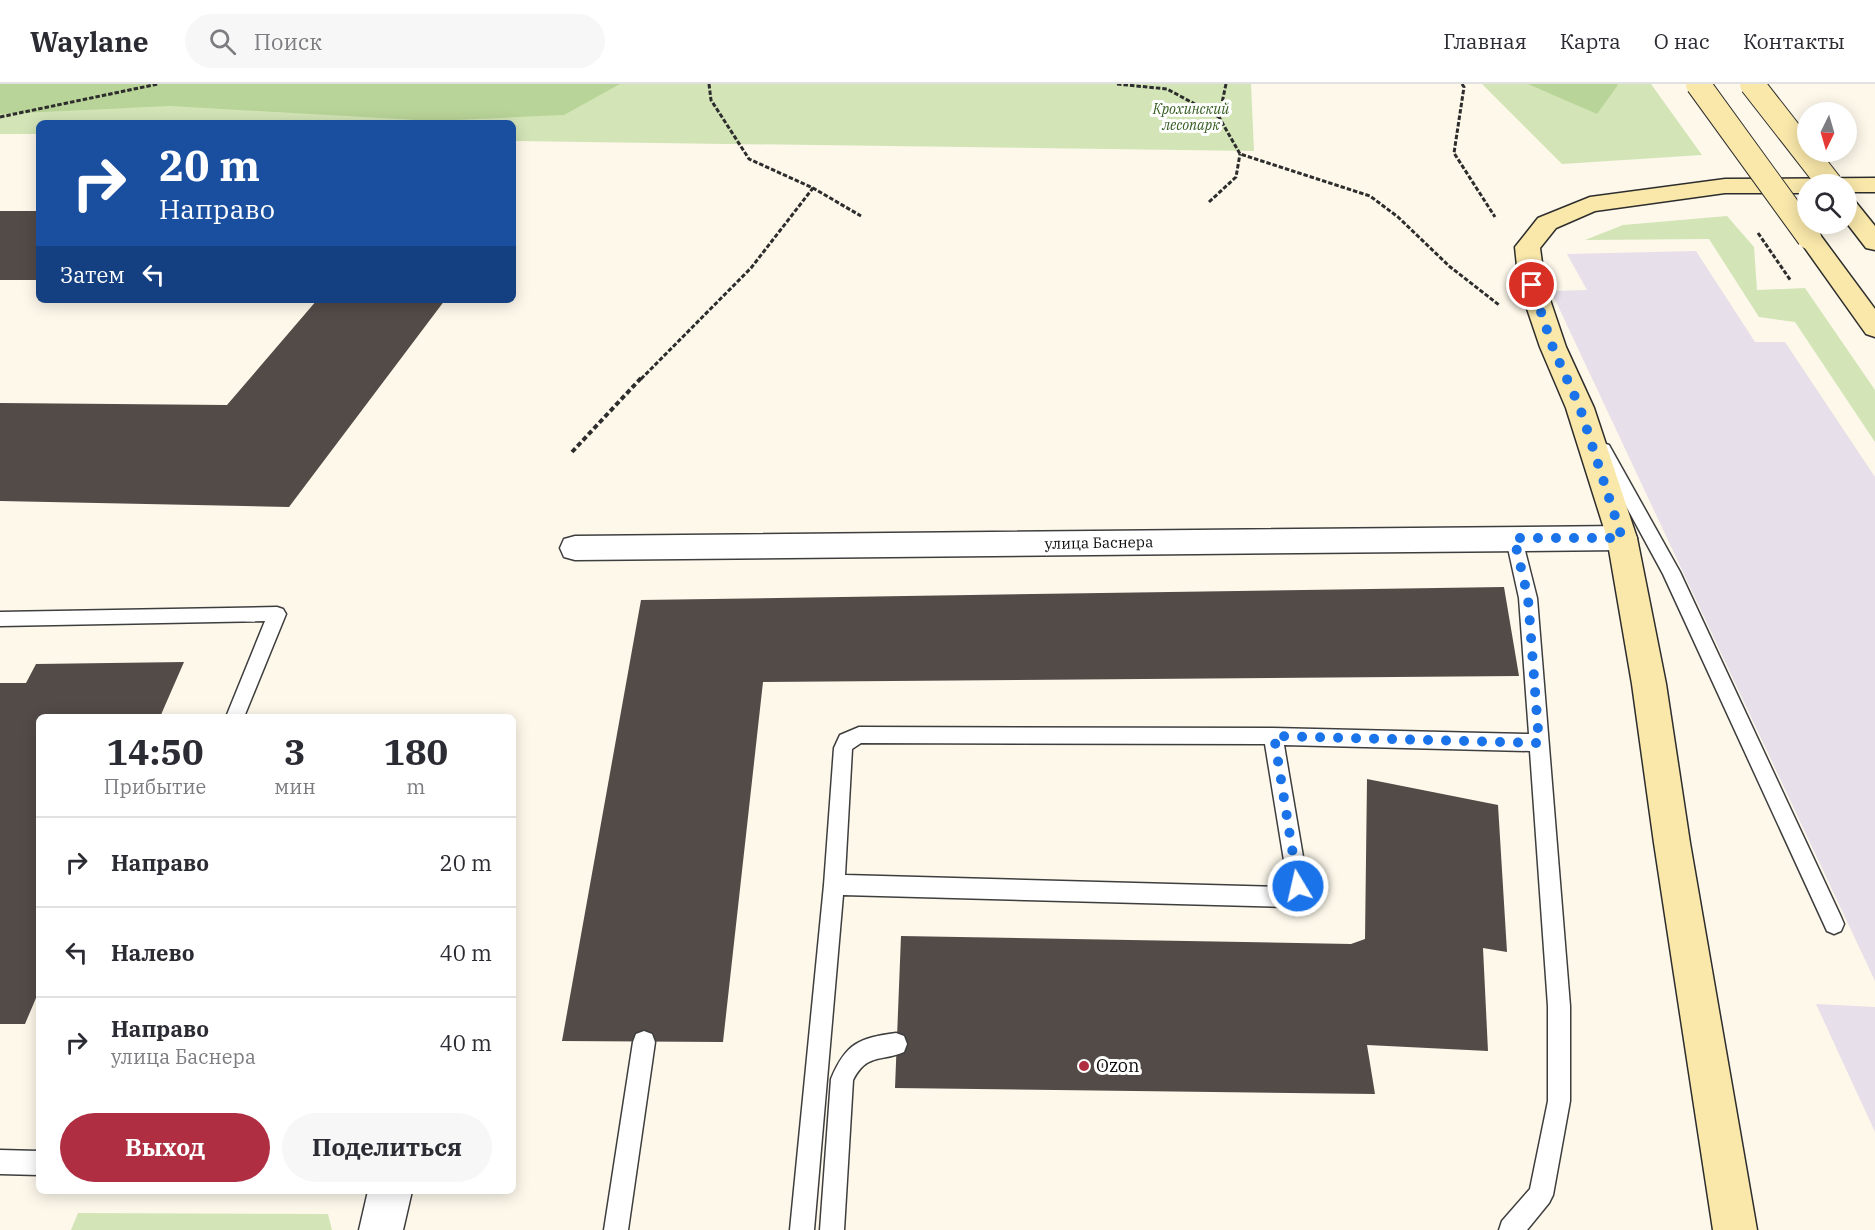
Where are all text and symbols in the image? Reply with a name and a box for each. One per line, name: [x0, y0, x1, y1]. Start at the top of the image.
search box: [185, 14, 605, 68]
text: Waylane: [30, 23, 149, 60]
icon: search: [206, 25, 239, 58]
text: Поиск: [254, 27, 322, 56]
text: Главная: [1443, 27, 1527, 55]
text: Карта: [1560, 27, 1621, 55]
text: О нас: [1654, 27, 1710, 55]
text: Контакты: [1743, 27, 1845, 55]
park label: Крохинский лесопарк: [1152, 100, 1229, 134]
north arrow: [1797, 102, 1857, 162]
map controls: [1797, 102, 1857, 234]
text: 20 m: [159, 138, 260, 193]
icon: right: [60, 144, 138, 222]
button: search: [1797, 174, 1857, 234]
text: Направо: [159, 191, 275, 226]
icon: left: [137, 258, 170, 291]
pin: [1506, 259, 1557, 310]
text: Затем: [60, 260, 125, 289]
icon: arrive: [1515, 268, 1548, 301]
street label: улица Баснера: [1045, 532, 1153, 553]
text: 14:50: [106, 728, 204, 775]
text: 3: [284, 728, 306, 775]
text: 180: [383, 728, 448, 775]
text: Прибытие: [104, 773, 206, 800]
text: мин: [274, 773, 316, 800]
text: m: [406, 773, 425, 800]
icon: right: [60, 846, 93, 879]
text: Направо: [111, 848, 209, 877]
text: 20 m: [440, 848, 492, 877]
position arrow: [1266, 854, 1330, 918]
icon: left: [60, 936, 93, 969]
text: Налево: [111, 938, 195, 967]
text: 40 m: [440, 938, 492, 967]
text: Направо: [111, 1014, 209, 1043]
icon: right: [60, 1026, 93, 1059]
text: 40 m: [440, 1028, 492, 1057]
text: улица Баснера: [111, 1043, 256, 1070]
place label: Ozon: [1096, 1054, 1140, 1077]
marker: Ozon: [1077, 1059, 1091, 1073]
button: Выход: [60, 1113, 270, 1182]
button: Поделиться: [282, 1113, 492, 1182]

